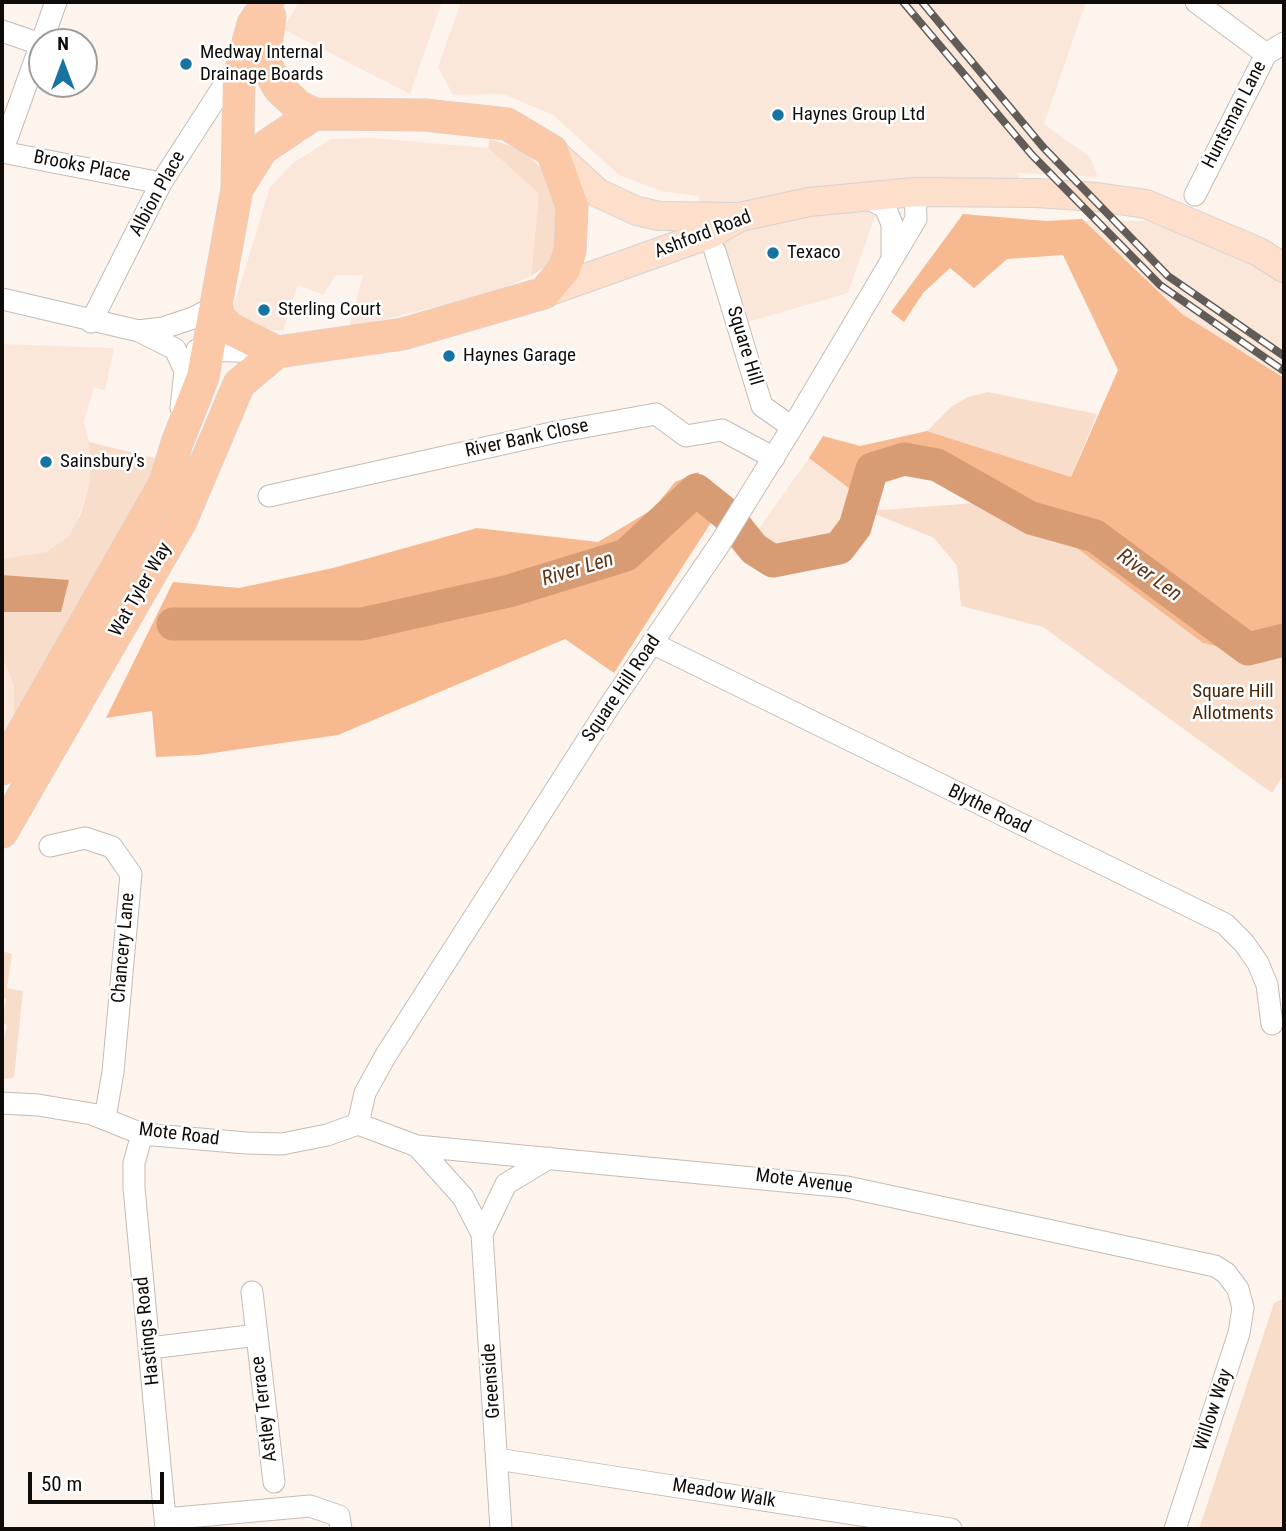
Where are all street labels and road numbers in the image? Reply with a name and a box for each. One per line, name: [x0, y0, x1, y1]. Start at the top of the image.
street label: Huntsman Lane: [1198, 57, 1272, 173]
street label: Brooks Place: [32, 146, 132, 188]
street label: Albion Place: [125, 147, 191, 241]
street label: Ashford Road: [651, 206, 755, 264]
street label: Square Hill: [721, 304, 767, 388]
street label: River Bank Close: [463, 415, 591, 463]
street label: Wat Tyler Way: [105, 539, 177, 641]
street label: Square Hill Road: [578, 631, 666, 747]
street label: Blythe Road: [944, 780, 1034, 840]
street label: Chancery Lane: [108, 892, 140, 1004]
street label: Mote Road: [137, 1119, 221, 1151]
street label: Mote Avenue: [754, 1165, 854, 1199]
street label: Hastings Road: [131, 1275, 165, 1387]
street label: Greenside: [478, 1343, 506, 1419]
street label: Astley Terrace: [247, 1355, 283, 1463]
street label: Willow Way: [1190, 1366, 1238, 1454]
street label: Meadow Walk: [671, 1475, 777, 1513]

